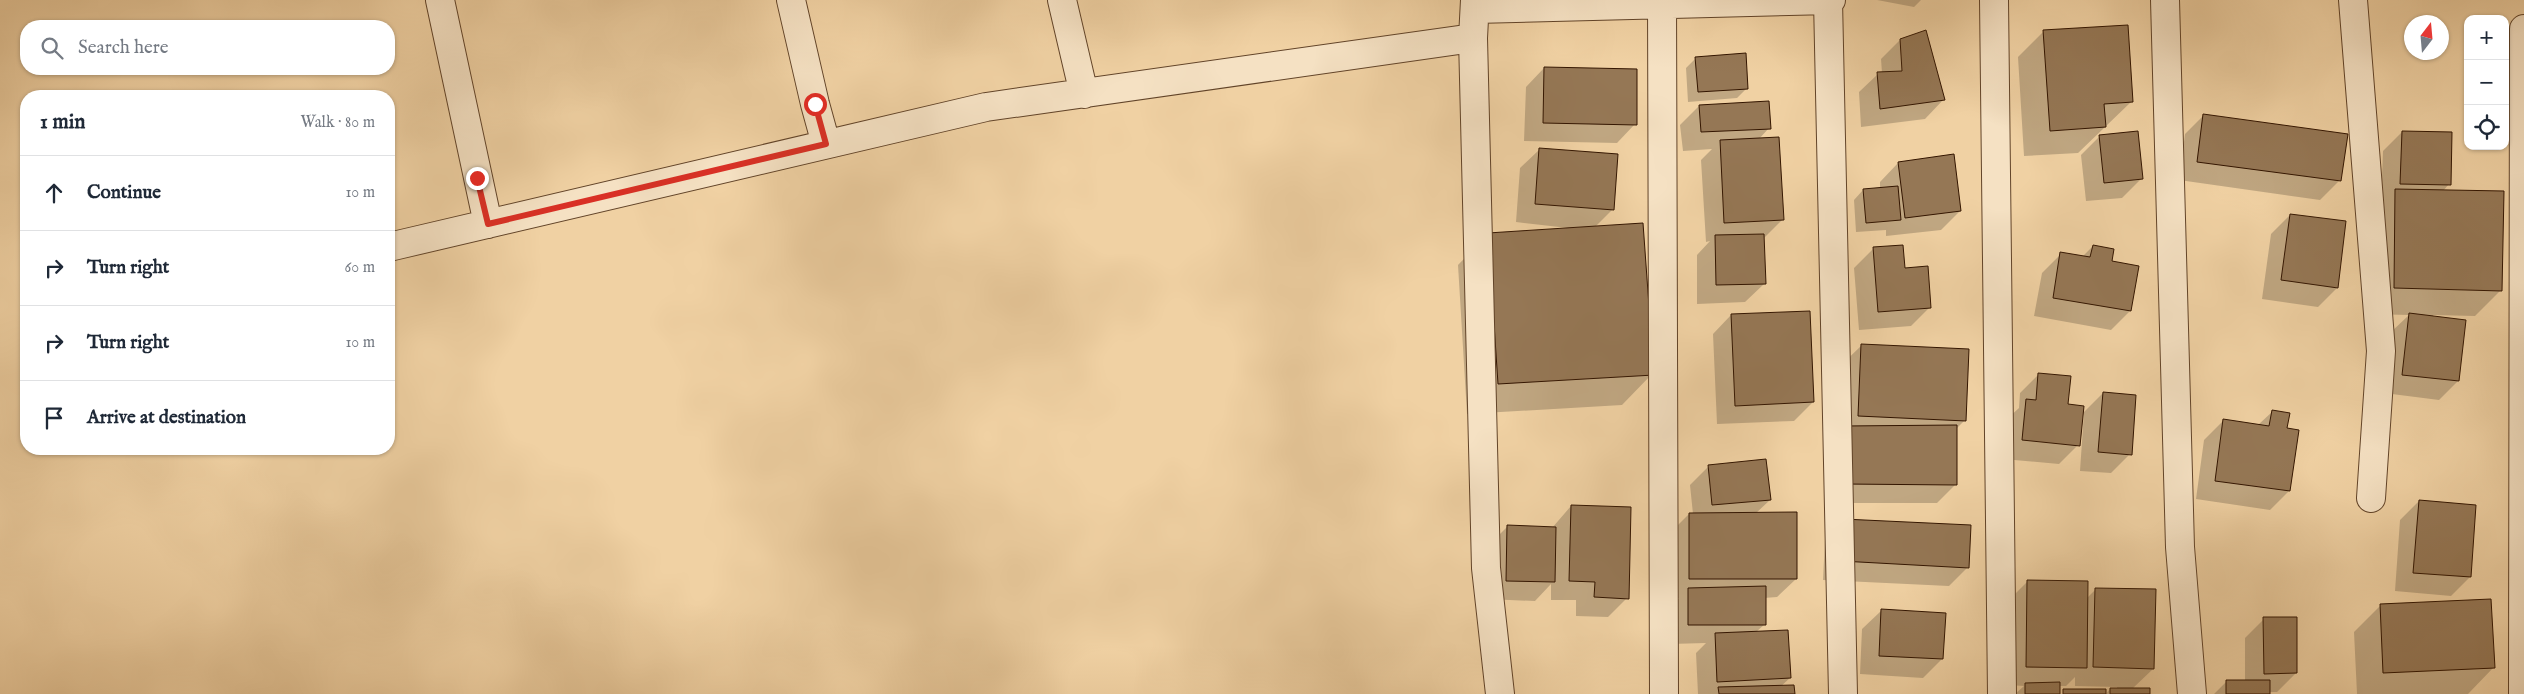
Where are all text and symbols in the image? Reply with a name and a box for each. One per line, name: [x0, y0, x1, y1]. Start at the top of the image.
north arrow: [2404, 15, 2449, 60]
map controls: [2464, 15, 2509, 150]
button: +: [2464, 15, 2509, 60]
search box: [20, 20, 395, 75]
icon: search: [38, 34, 66, 62]
text: Search here: [78, 36, 169, 60]
button: −: [2464, 60, 2509, 105]
route start: [804, 93, 827, 116]
button: locate: [2464, 105, 2509, 150]
text: 1 min: [40, 109, 85, 136]
text: Walk · 80 m: [300, 113, 375, 133]
route end: [466, 167, 489, 190]
icon: ahead: [40, 179, 68, 207]
text: Continue: [87, 181, 161, 205]
text: 10 m: [345, 183, 375, 203]
icon: right: [40, 254, 68, 282]
text: Turn right: [87, 256, 169, 280]
text: 60 m: [345, 258, 375, 278]
icon: right: [40, 329, 68, 357]
text: Turn right: [87, 331, 169, 355]
text: 10 m: [345, 333, 375, 353]
icon: arrive: [40, 404, 68, 432]
text: Arrive at destination: [87, 406, 246, 430]

